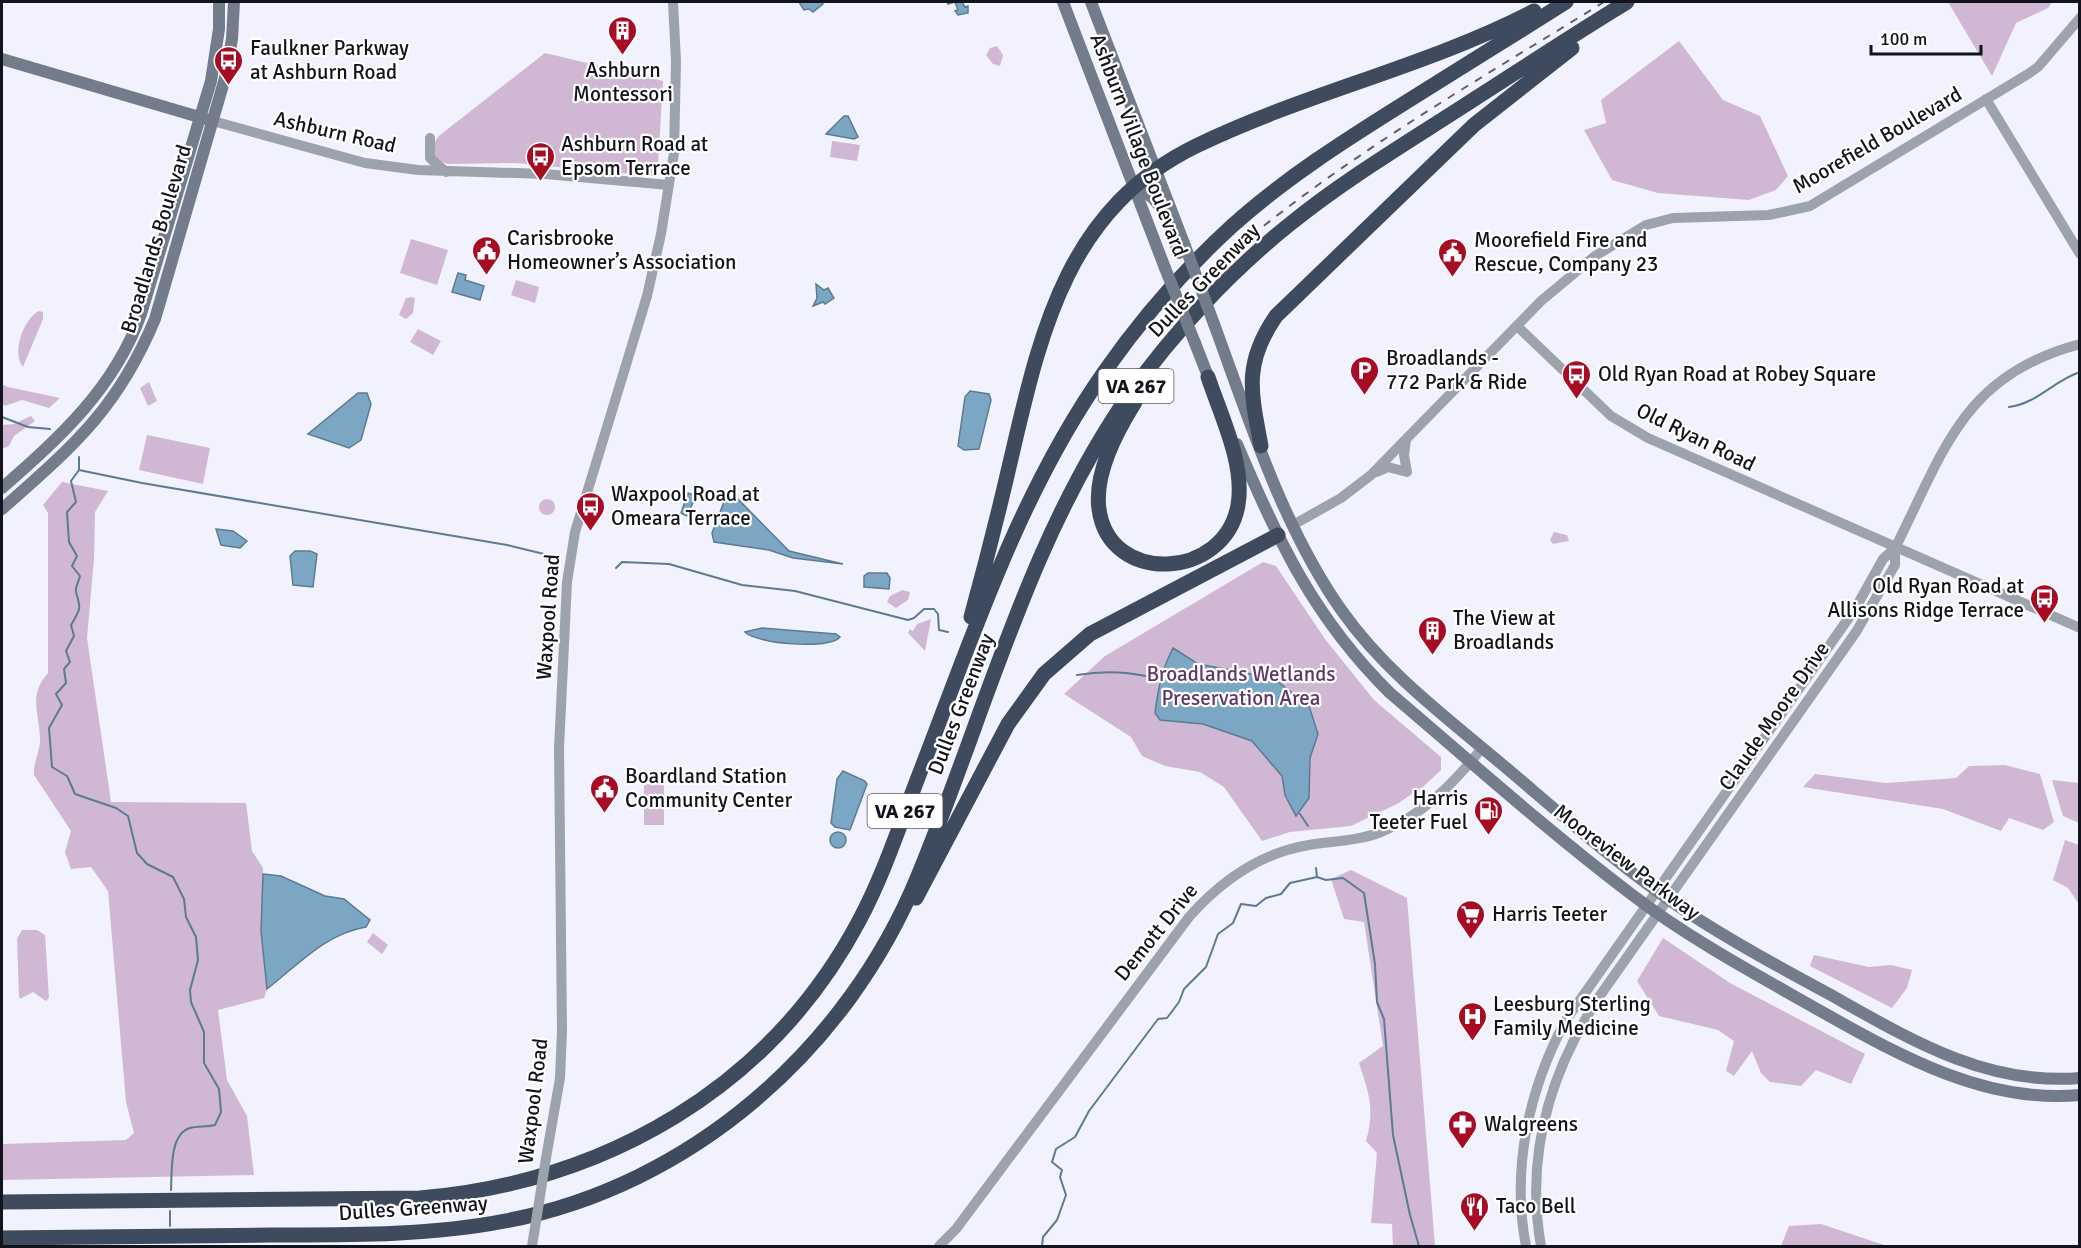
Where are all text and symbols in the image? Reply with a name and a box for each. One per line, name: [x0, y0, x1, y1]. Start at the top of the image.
building icon: Ashburn Montessori: [607, 15, 639, 57]
scale bar: [1871, 18, 1980, 56]
text: 100 m: [1880, 28, 1927, 50]
street label: Ashburn Village Boulevard: [1084, 30, 1194, 260]
place label: Faulkner Parkway at Ashburn Road: [250, 35, 409, 85]
bus stop icon: Faulkner Parkway at Ashburn Road: [213, 44, 245, 86]
place label: Ashburn Montessori: [573, 57, 673, 107]
street label: Moorefield Boulevard: [1788, 81, 1966, 199]
street label: Ashburn Road: [271, 105, 399, 159]
place label: Ashburn Road at Epsom Terrace: [561, 131, 708, 181]
bus stop icon: Ashburn Road at Epsom Terrace: [524, 140, 556, 182]
street label: Broadlands Boulevard: [115, 142, 197, 336]
street label: Dulles Greenway: [1143, 217, 1265, 343]
place label: Carisbrooke Homeowner’s Association: [507, 225, 737, 275]
place label: Moorefield Fire and Rescue, Company 23: [1474, 227, 1658, 277]
public building icon: Carisbrooke Homeowner’s Association: [470, 234, 502, 276]
public building icon: Moorefield Fire and Rescue, Company 23: [1437, 236, 1469, 278]
place label: Broadlands - 772 Park & Ride: [1386, 345, 1527, 395]
parking icon: Broadlands - 772 Park & Ride: [1349, 354, 1381, 396]
bus stop icon: Old Ryan Road at Robey Square: [1561, 358, 1593, 400]
place label: Old Ryan Road at Robey Square: [1598, 361, 1876, 387]
road number: VA 267: [1098, 369, 1174, 403]
street label: Old Ryan Road: [1632, 397, 1760, 477]
place label: Waxpool Road at Omeara Terrace: [611, 481, 760, 531]
bus stop icon: Waxpool Road at Omeara Terrace: [574, 490, 606, 532]
street label: Waxpool Road: [531, 553, 565, 681]
place label: Old Ryan Road at Allisons Ridge Terrace: [1827, 573, 2024, 623]
bus stop icon: Old Ryan Road at Allisons Ridge Terrace: [2029, 582, 2061, 624]
place label: The View at Broadlands: [1453, 605, 1555, 655]
building icon: The View at Broadlands: [1416, 614, 1448, 656]
street label: Dulles Greenway: [922, 629, 1000, 778]
street label: Claude Moore Drive: [1713, 637, 1835, 795]
park label: Broadlands Wetlands Preservation Area: [1146, 661, 1336, 711]
place label: Boardland Station Community Center: [625, 763, 792, 813]
public building icon: Boardland Station Community Center: [588, 772, 620, 814]
place label: Harris Teeter Fuel: [1370, 785, 1468, 835]
road number: VA 267: [868, 794, 942, 828]
fuel station icon: Harris Teeter Fuel: [1473, 794, 1505, 836]
street label: Mooreview Parkway: [1549, 798, 1706, 926]
street label: Demott Drive: [1109, 878, 1203, 986]
supermarket icon: Harris Teeter: [1455, 898, 1487, 940]
place label: Harris Teeter: [1492, 901, 1607, 927]
place label: Leesburg Sterling Family Medicine: [1493, 991, 1651, 1041]
hospital icon: Leesburg Sterling Family Medicine: [1456, 1000, 1488, 1042]
street label: Waxpool Road: [512, 1037, 554, 1165]
pharmacy icon: Walgreens: [1447, 1108, 1479, 1150]
place label: Walgreens: [1484, 1111, 1578, 1137]
street label: Dulles Greenway: [338, 1190, 489, 1226]
restaurant icon: Taco Bell: [1459, 1190, 1491, 1232]
place label: Taco Bell: [1496, 1193, 1576, 1219]

